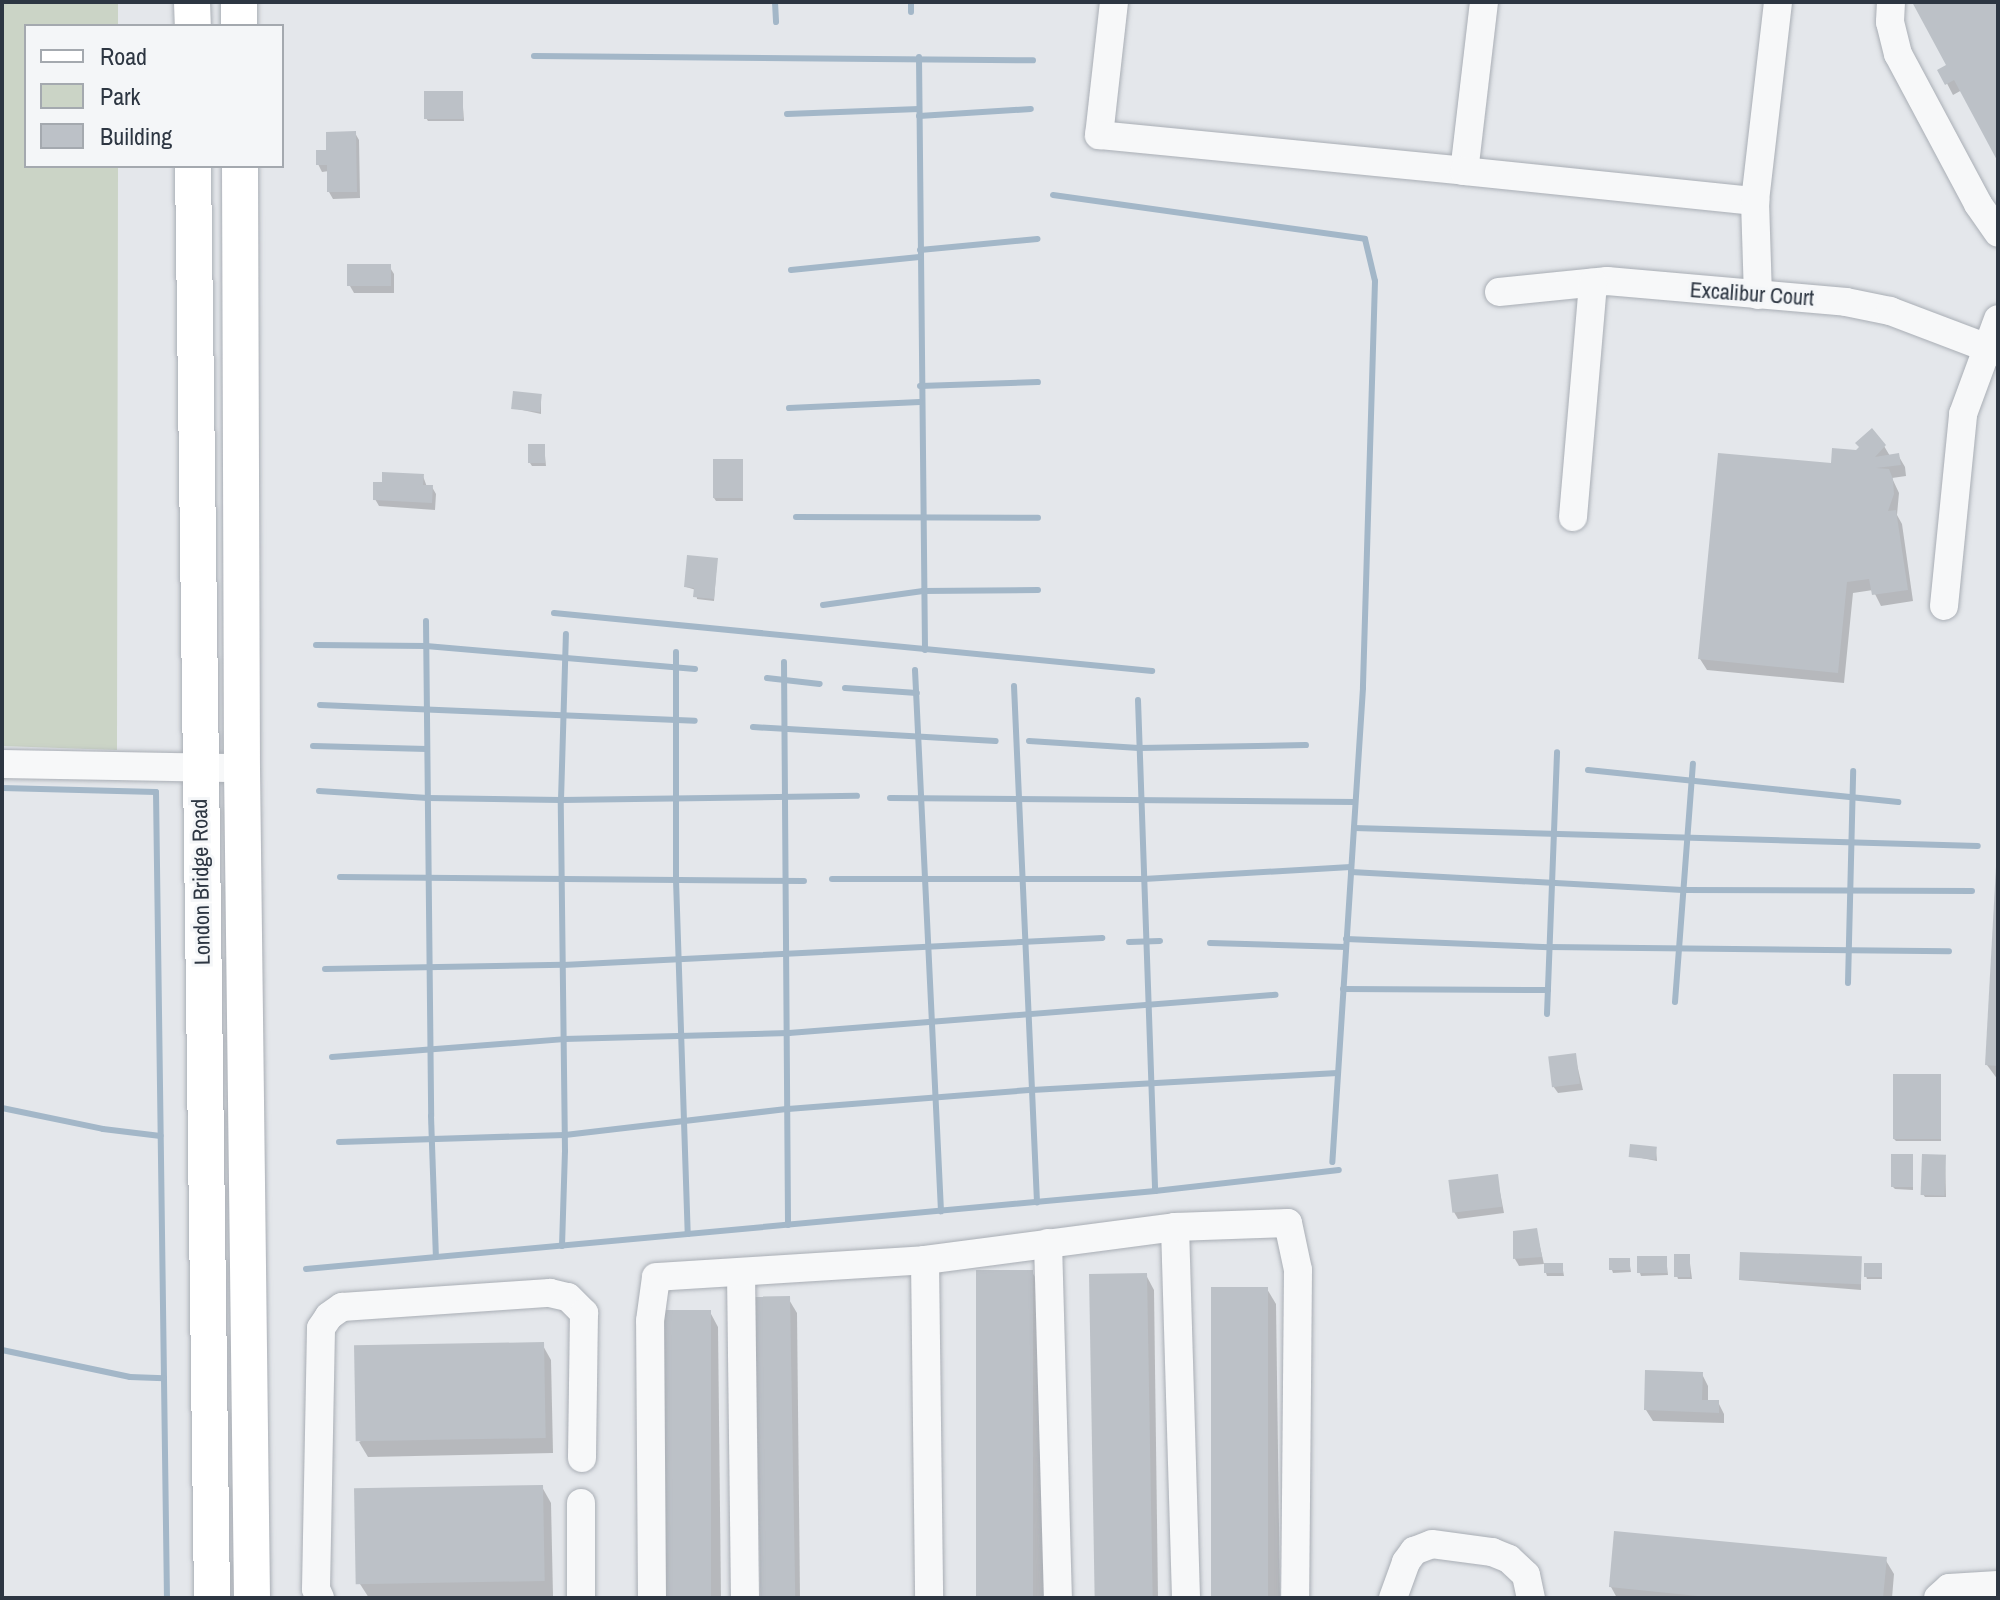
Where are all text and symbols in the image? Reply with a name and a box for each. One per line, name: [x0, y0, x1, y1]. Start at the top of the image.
legend: [24, 24, 284, 168]
text: Road: [100, 40, 147, 72]
text: Park: [100, 80, 140, 112]
text: Building: [100, 120, 172, 152]
street label: Excalibur Court: [1689, 276, 1815, 312]
street label: London Bridge Road: [186, 799, 216, 965]

